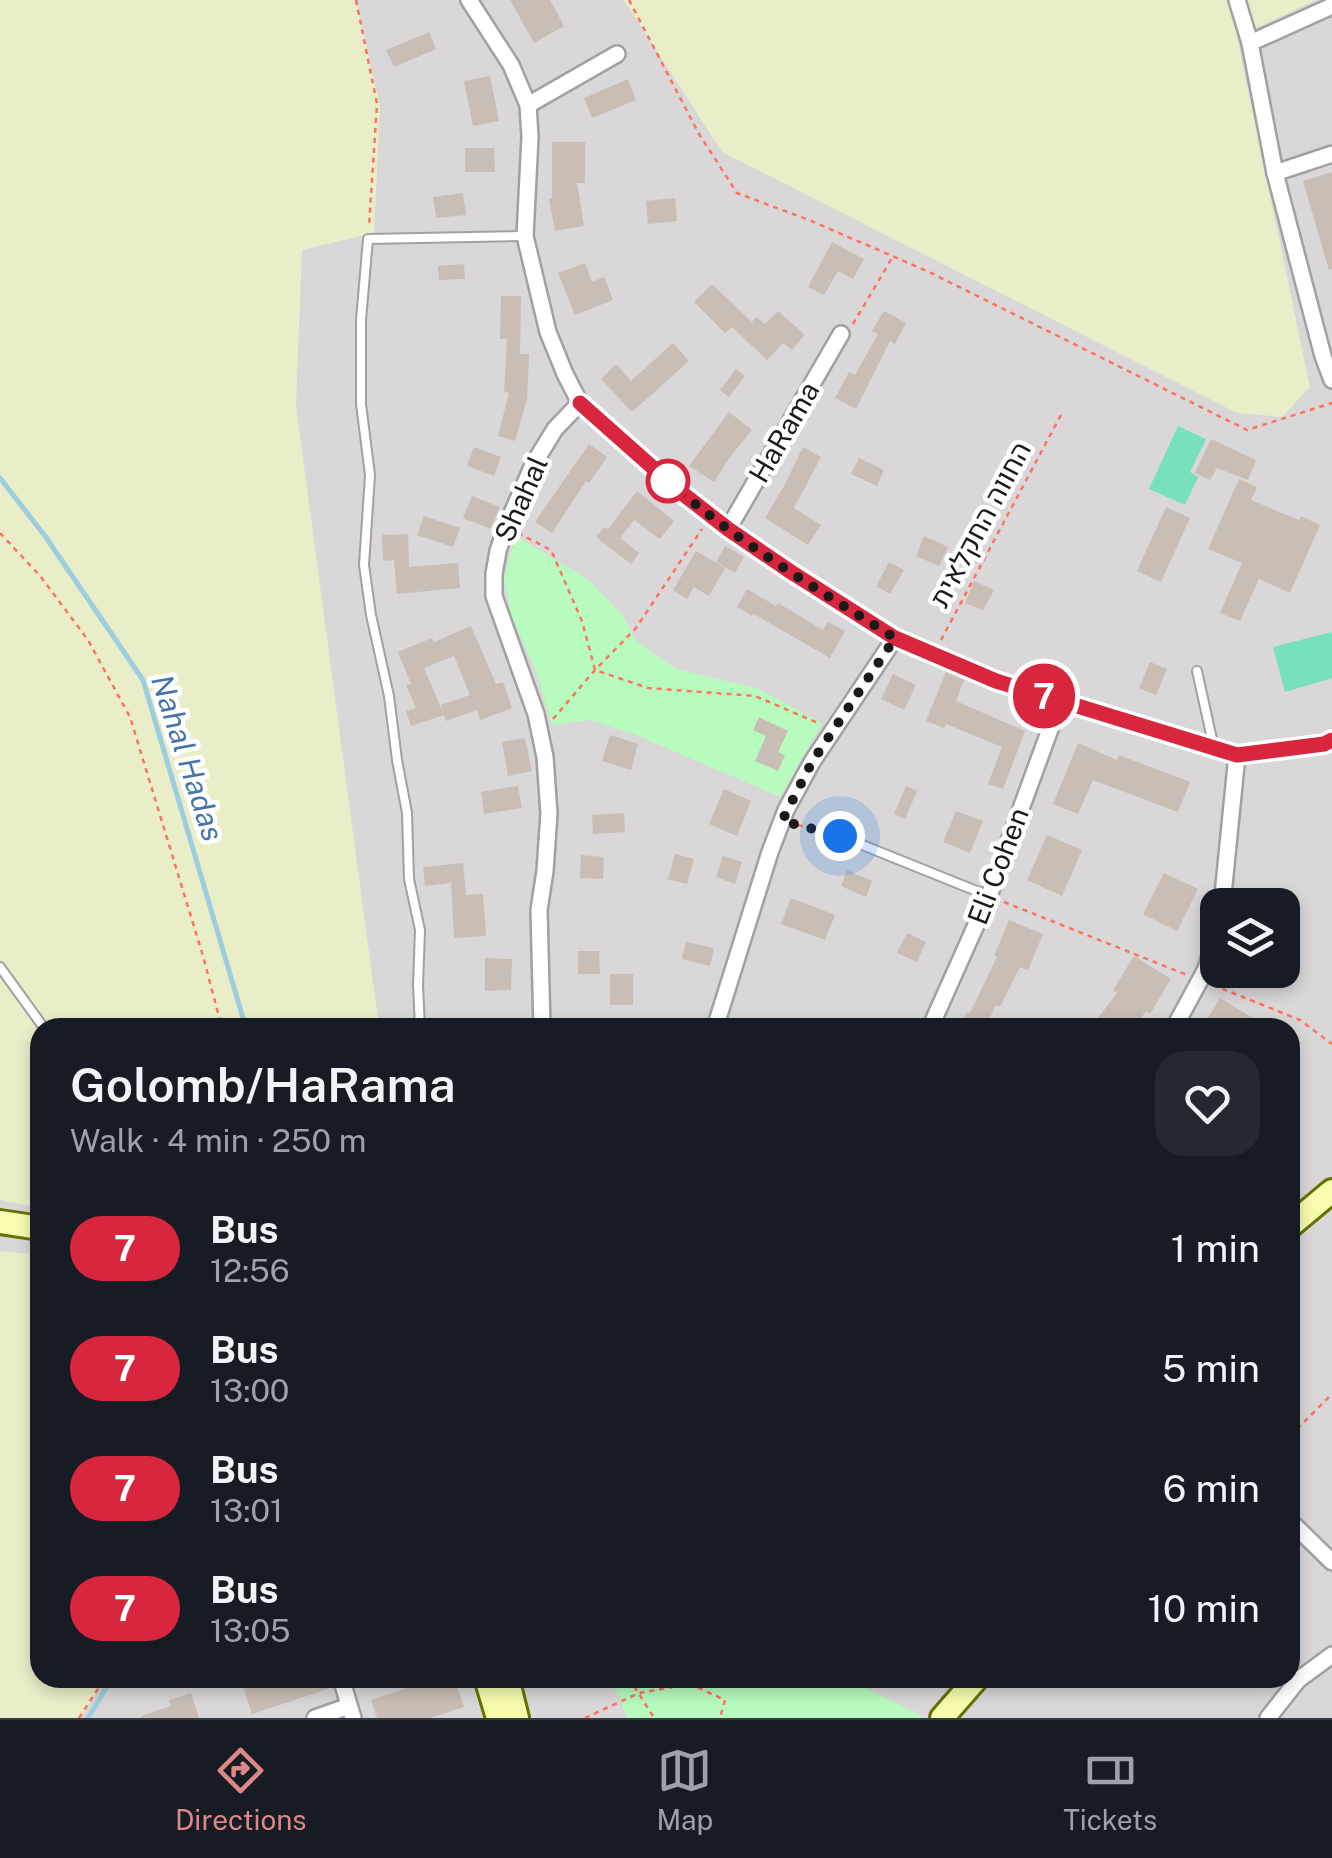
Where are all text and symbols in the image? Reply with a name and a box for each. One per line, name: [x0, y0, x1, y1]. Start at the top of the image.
street label: HaRama: [742, 376, 826, 488]
street label: החווה החקלאית: [922, 435, 1037, 612]
street label: Shahal: [487, 451, 554, 547]
unlabelled marker: [647, 460, 689, 502]
line badge: 7: [1012, 664, 1076, 728]
water label: Nahal Hadas: [144, 670, 232, 845]
text: 7: [1033, 676, 1055, 717]
street label: Eli Cohen: [960, 803, 1035, 929]
your location: [815, 811, 865, 861]
map controls: [1200, 888, 1300, 988]
button: layers: [1200, 888, 1300, 988]
button: heart: [1155, 1051, 1260, 1156]
text: Golomb/HaRama: [70, 1056, 456, 1113]
text: Walk · 4 min · 250 m: [70, 1122, 366, 1159]
text: Bus: [210, 1207, 279, 1252]
text: 1 min: [1171, 1226, 1260, 1271]
text: 7: [114, 1228, 136, 1269]
text: 12:56: [210, 1252, 290, 1289]
text: Bus: [210, 1327, 279, 1372]
text: 5 min: [1162, 1346, 1260, 1391]
text: 7: [114, 1348, 136, 1389]
text: 13:00: [210, 1372, 289, 1409]
text: Bus: [210, 1447, 279, 1492]
text: 6 min: [1163, 1466, 1260, 1511]
text: 7: [114, 1468, 136, 1509]
text: 13:01: [210, 1492, 283, 1529]
text: Bus: [210, 1567, 279, 1612]
text: 10 min: [1148, 1586, 1260, 1631]
text: 7: [114, 1588, 136, 1629]
text: 13:05: [210, 1612, 290, 1649]
tab: Directions: [175, 1743, 306, 1836]
tab: Map: [656, 1743, 713, 1836]
tab: Tickets: [1063, 1743, 1157, 1836]

